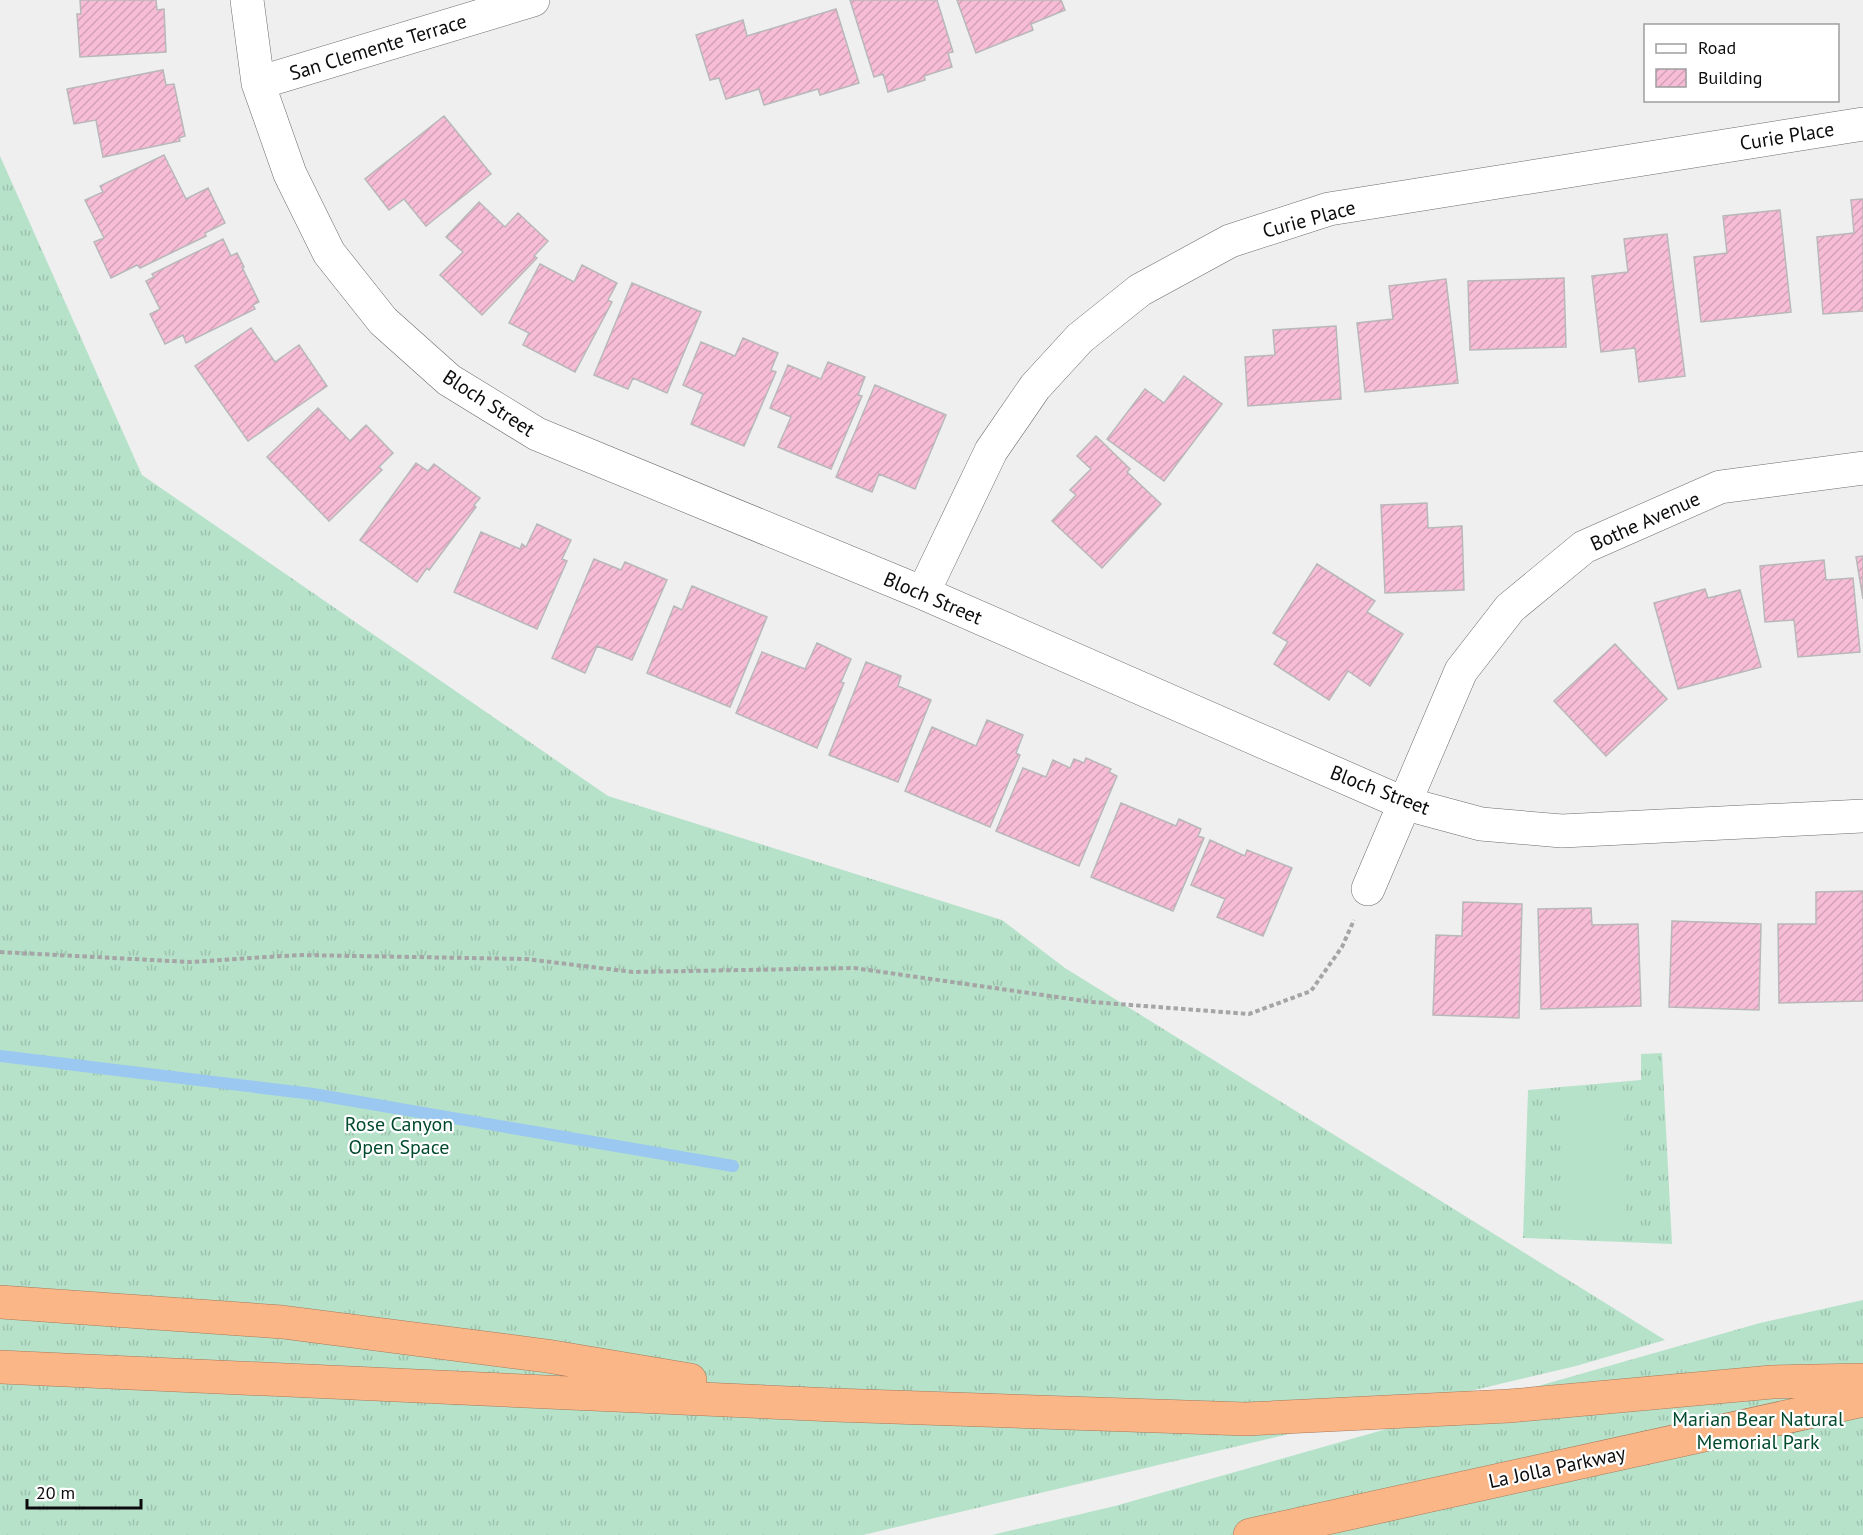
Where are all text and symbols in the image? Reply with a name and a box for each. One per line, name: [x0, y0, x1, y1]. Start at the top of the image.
street label: San Clemente Terrace: [286, 8, 470, 86]
legend: [1644, 24, 1839, 102]
text: Road: [1698, 36, 1736, 59]
text: Building: [1698, 66, 1762, 89]
street label: Curie Place: [1738, 116, 1836, 156]
street label: Curie Place: [1260, 194, 1358, 244]
street label: Bloch Street: [438, 364, 540, 443]
street label: Bothe Avenue: [1586, 485, 1704, 557]
street label: Bloch Street: [880, 566, 986, 630]
street label: Bloch Street: [1327, 759, 1434, 821]
park label: Rose Canyon Open Space: [345, 1111, 453, 1160]
park label: Marian Bear Natural Memorial Park: [1672, 1406, 1844, 1455]
street label: La Jolla Parkway: [1486, 1440, 1629, 1494]
scale bar: [27, 1472, 141, 1510]
text: 20 m: [36, 1481, 75, 1504]

